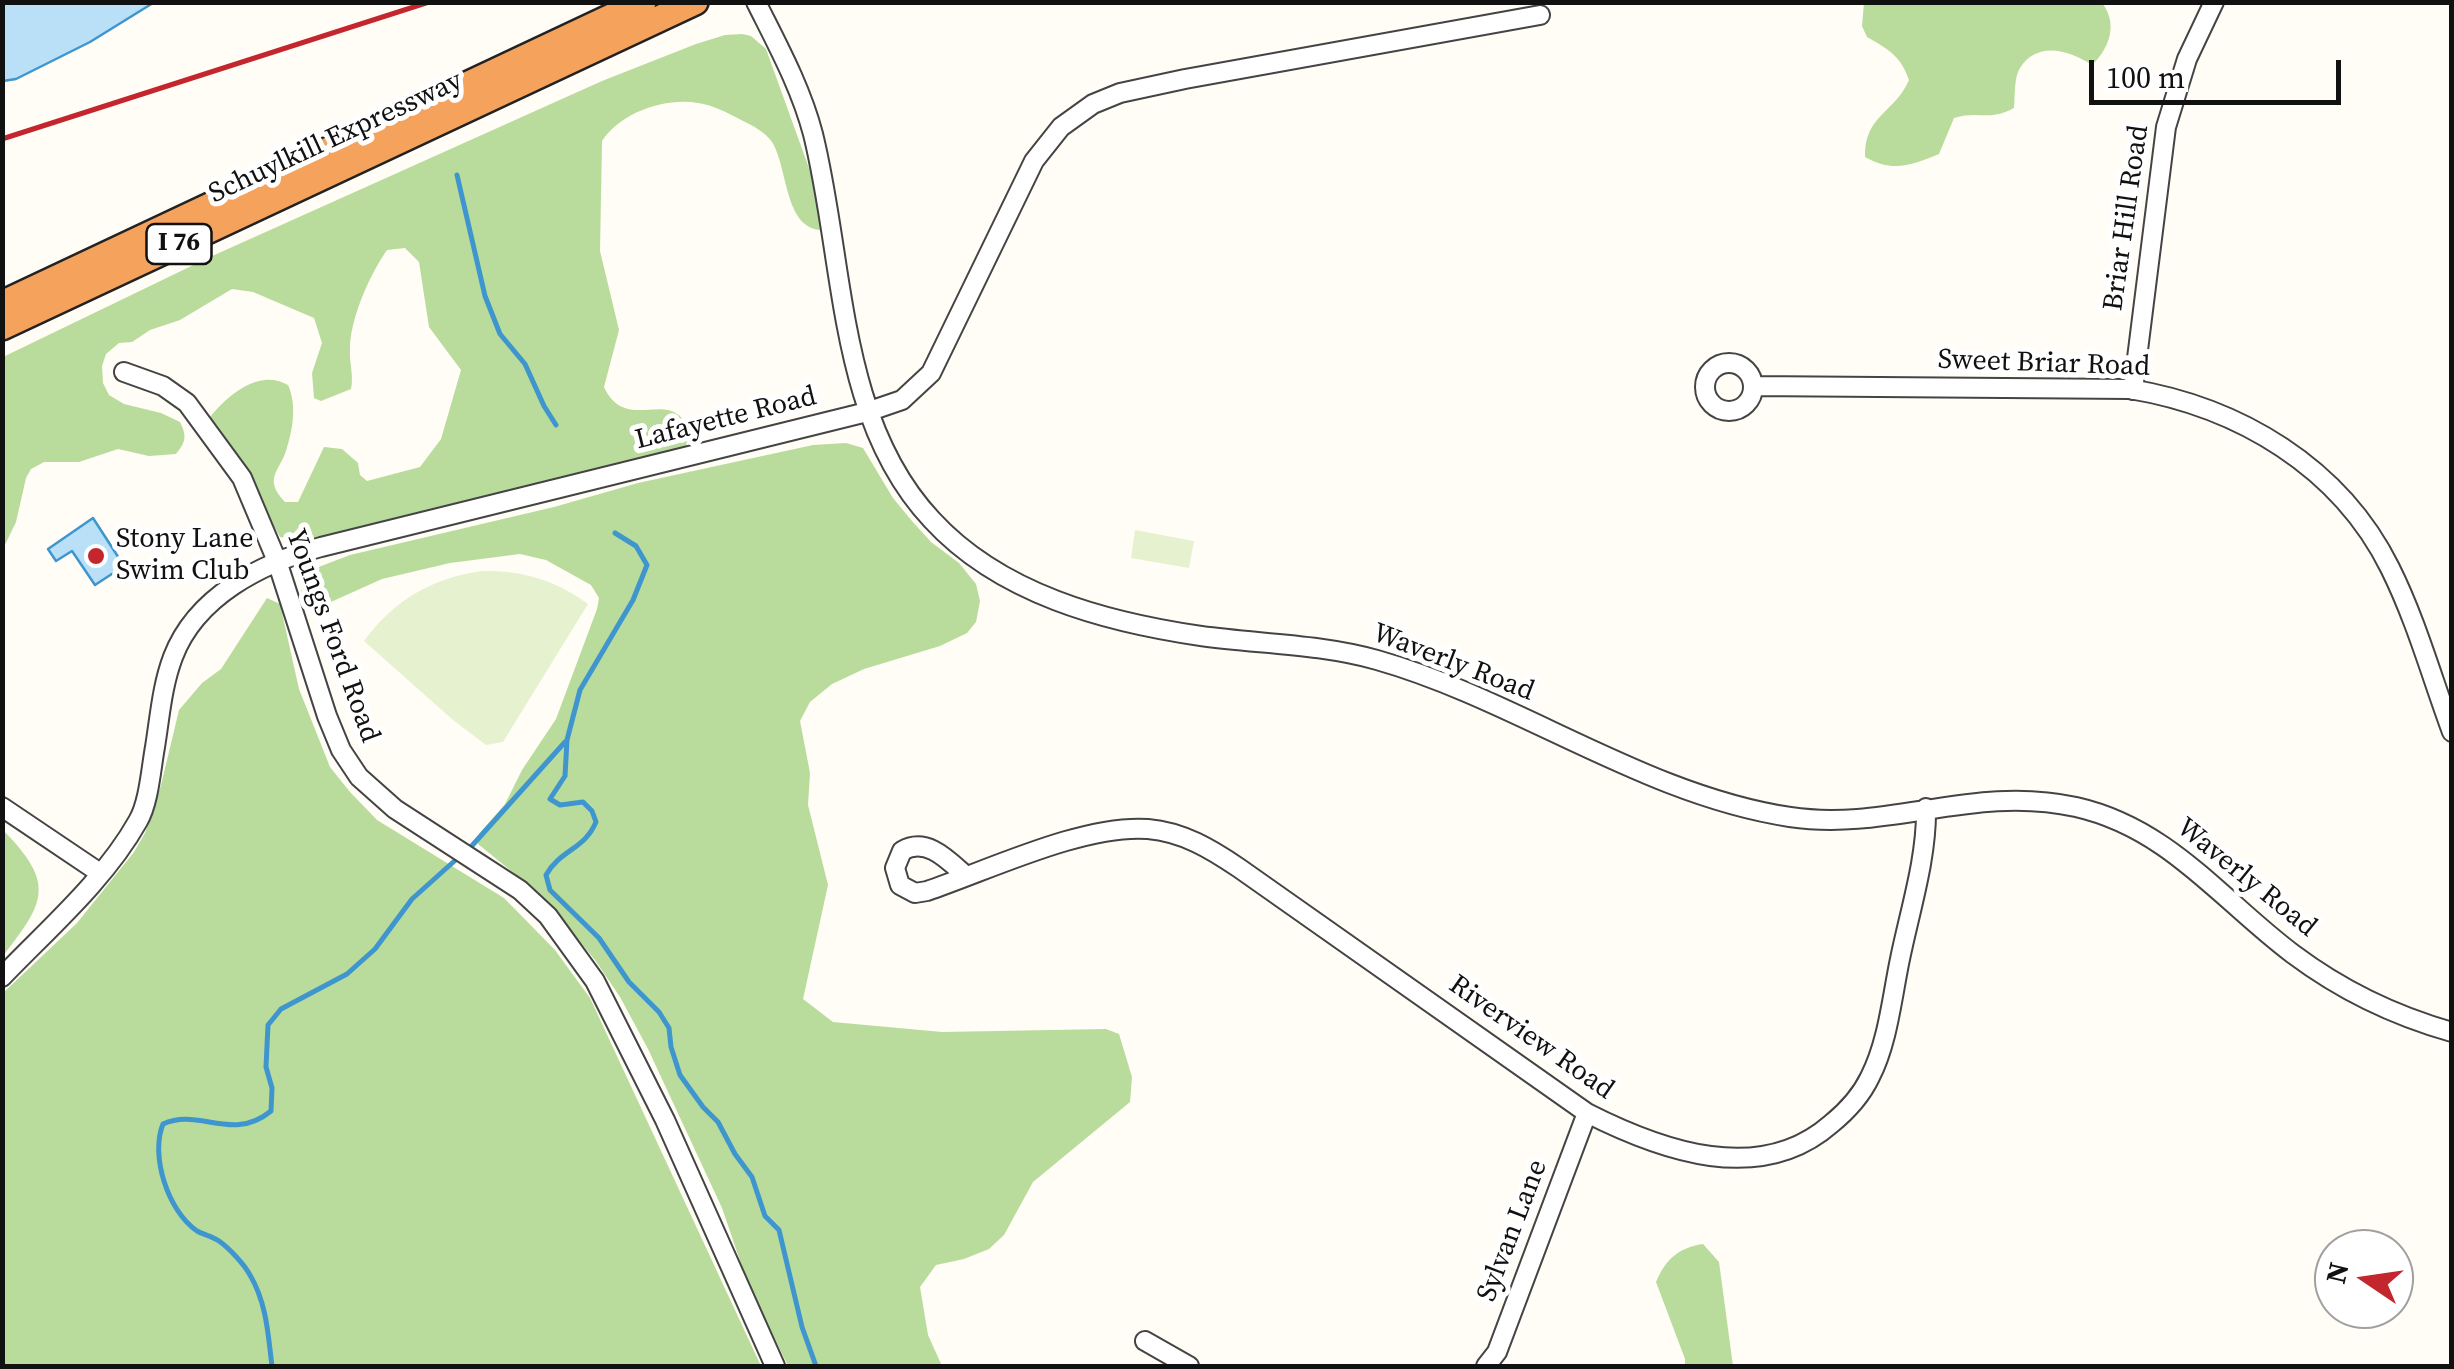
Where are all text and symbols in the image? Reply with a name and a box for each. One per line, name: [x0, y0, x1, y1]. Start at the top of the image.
scale bar: [2094, 40, 2346, 102]
text: 100 m: [2106, 57, 2185, 98]
street label: Schuylkill Expressway: [204, 64, 468, 212]
street label: Briar Hill Road: [2097, 123, 2157, 313]
road number: I 76: [146, 224, 212, 264]
street label: Sweet Briar Road: [1937, 344, 2151, 384]
street label: Lafayette Road: [632, 380, 820, 458]
place label: Stony Lane Swim Club: [116, 523, 254, 589]
street label: Youngs Ford Road: [278, 525, 386, 747]
marker: Stony Lane Swim Club: [85, 545, 107, 567]
street label: Waverly Road: [1367, 617, 1539, 709]
street label: Waverly Road: [2169, 811, 2323, 945]
street label: Riverview Road: [1442, 969, 1620, 1107]
street label: Sylvan Lane: [1471, 1155, 1555, 1307]
north arrow: [2314, 1229, 2414, 1329]
text: N: [2316, 1259, 2358, 1287]

